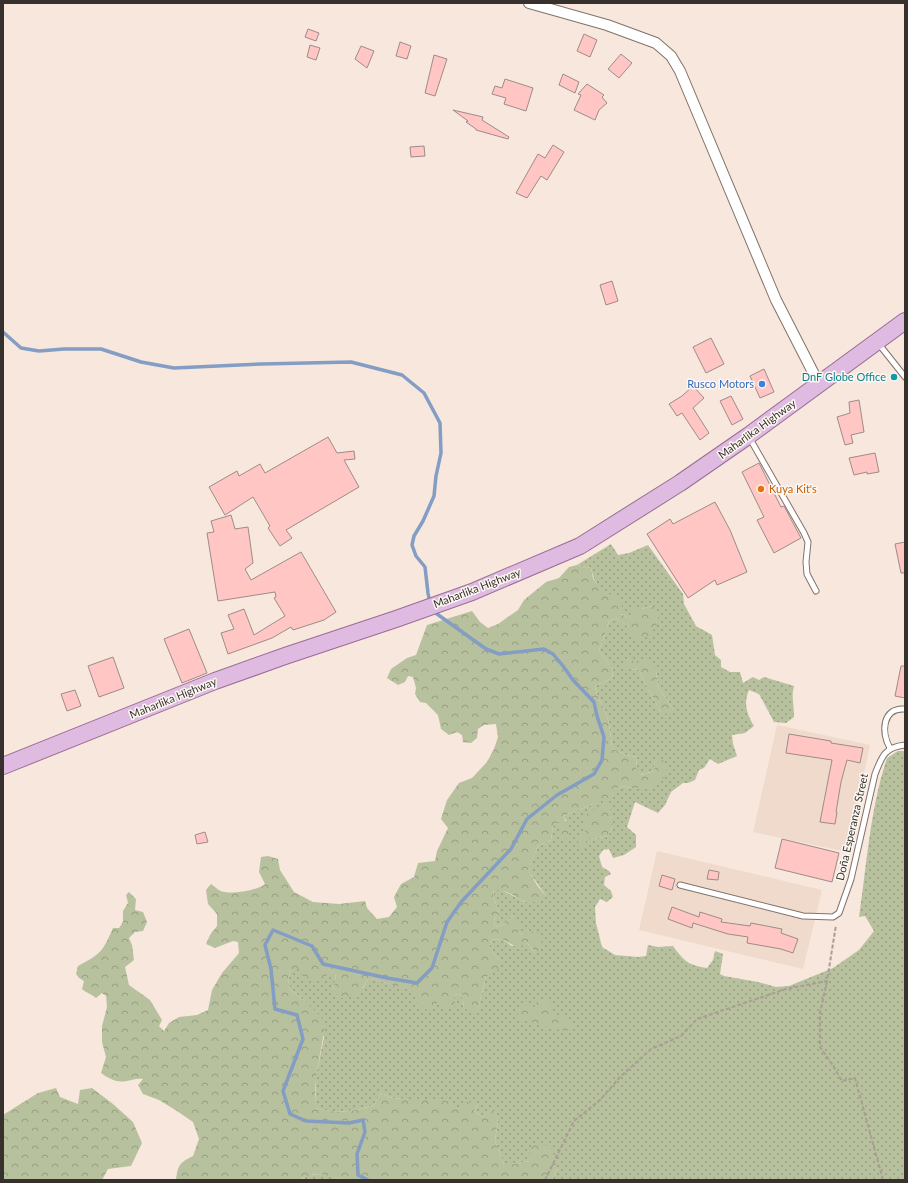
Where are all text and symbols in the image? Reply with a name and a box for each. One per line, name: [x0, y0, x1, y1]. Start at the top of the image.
place label: DnF Globe Office: [802, 370, 886, 383]
marker: DnF Globe Office: [889, 372, 899, 382]
place label: Rusco Motors: [687, 377, 754, 390]
marker: Rusco Motors: [757, 379, 767, 389]
street label: Maharlika Highway: [715, 396, 798, 461]
place label: Kuya Kit's: [769, 482, 817, 495]
marker: Kuya Kit's: [756, 484, 766, 494]
street label: Maharlika Highway: [431, 565, 523, 610]
street label: Maharlika Highway: [127, 674, 218, 721]
street label: Doña Esperanza Street: [833, 772, 870, 882]

